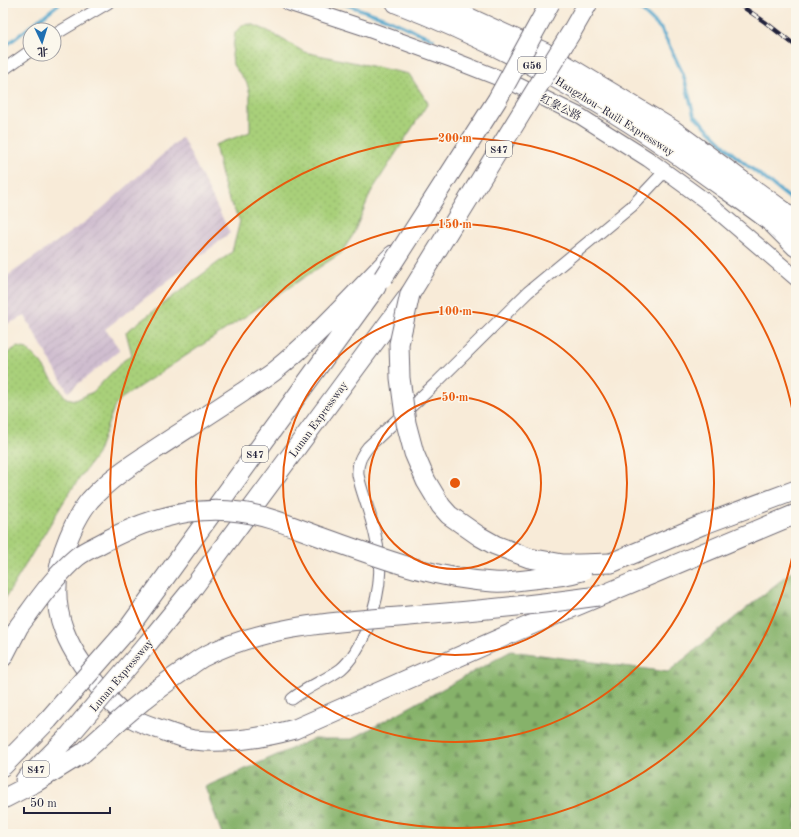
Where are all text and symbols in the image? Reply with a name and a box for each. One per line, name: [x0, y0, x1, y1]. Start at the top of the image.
north arrow: [22, 22, 62, 62]
text: 北: [37, 45, 49, 57]
road number: G56: [518, 57, 546, 73]
street label: Hangzhou–Ruili Expressway: [553, 76, 676, 159]
street label: 红象公路: [538, 92, 583, 123]
text: 200 m: [438, 133, 472, 145]
road number: S47: [486, 141, 512, 157]
text: 150 m: [438, 218, 472, 231]
text: 100 m: [438, 306, 472, 318]
street label: Lunan Expressway: [288, 380, 351, 460]
text: 50 m: [442, 391, 469, 404]
road number: S47: [242, 446, 268, 462]
centre of rings: [448, 476, 462, 490]
street label: Lunan Expressway: [89, 637, 156, 714]
road number: S47: [23, 761, 49, 777]
scale bar: [24, 789, 110, 815]
text: 50 m: [30, 797, 57, 810]

